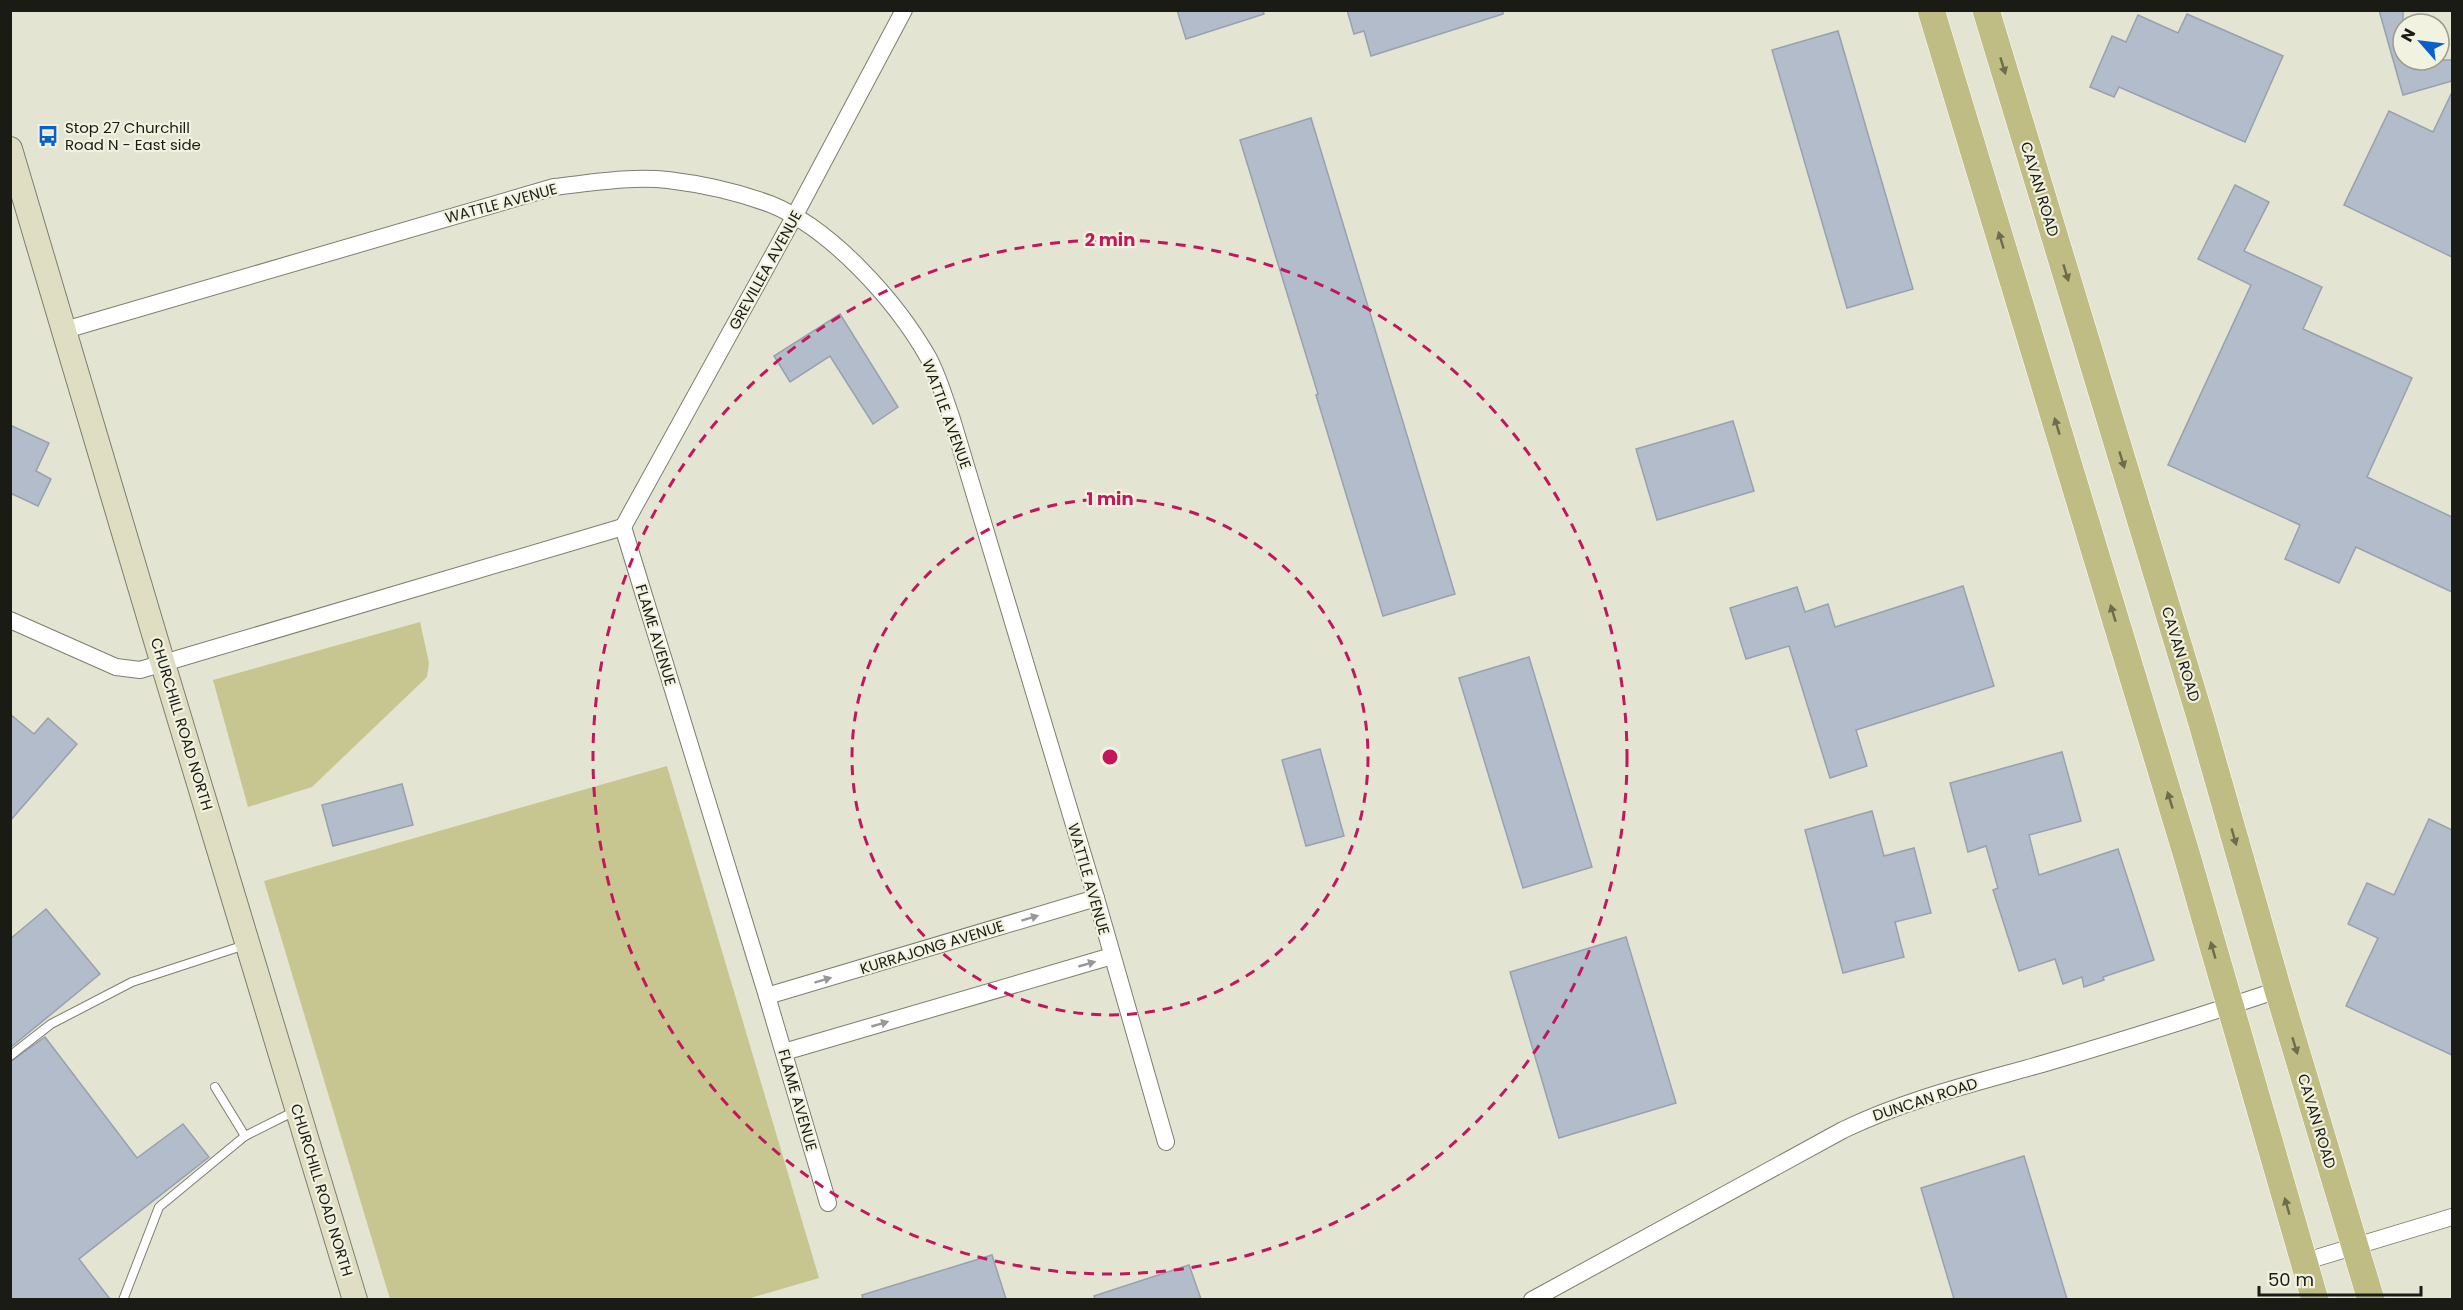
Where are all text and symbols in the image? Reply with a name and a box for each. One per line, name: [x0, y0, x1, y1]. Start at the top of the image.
north arrow: [2391, 12, 2451, 72]
text: N: [2395, 24, 2421, 46]
one-way arrow: [1999, 58, 2008, 76]
place label: Stop 27 Churchill Road N - East side: [65, 117, 201, 155]
bus stop icon: Stop 27 Churchill Road N - East side: [36, 124, 60, 148]
street label: CAVAN ROAD: [2016, 139, 2064, 239]
street label: WATTLE AVENUE: [443, 178, 559, 228]
street label: GREVILLEA AVENUE: [723, 207, 807, 333]
text: 2 min: [1085, 227, 1135, 252]
one-way arrow: [1996, 231, 2005, 249]
one-way arrow: [2062, 264, 2071, 282]
street label: WATTLE AVENUE: [917, 356, 977, 472]
one-way arrow: [2052, 417, 2061, 435]
one-way arrow: [2118, 451, 2127, 469]
text: 1 min: [1086, 486, 1134, 511]
street label: FLAME AVENUE: [631, 582, 681, 688]
one-way arrow: [2108, 604, 2117, 622]
street label: CAVAN ROAD: [2157, 604, 2205, 704]
street label: CHURCHILL ROAD NORTH: [146, 635, 218, 813]
centre of rings: [1100, 747, 1120, 767]
one-way arrow: [2165, 791, 2174, 809]
street label: WATTLE AVENUE: [1063, 821, 1115, 937]
one-way arrow: [2230, 828, 2239, 846]
one-way arrow: [1021, 913, 1039, 922]
street label: KURRAJONG AVENUE: [857, 915, 1007, 979]
one-way arrow: [2208, 941, 2217, 959]
one-way arrow: [1078, 958, 1096, 968]
one-way arrow: [814, 975, 832, 984]
one-way arrow: [871, 1019, 889, 1028]
one-way arrow: [2291, 1037, 2300, 1055]
street label: FLAME AVENUE: [773, 1047, 823, 1153]
street label: CAVAN ROAD: [2293, 1071, 2341, 1171]
street label: DUNCAN ROAD: [1870, 1072, 1980, 1126]
street label: CHURCHILL ROAD NORTH: [286, 1101, 358, 1279]
one-way arrow: [2282, 1197, 2291, 1215]
scale bar: [2259, 1259, 2421, 1297]
text: 50 m: [2268, 1267, 2314, 1292]

